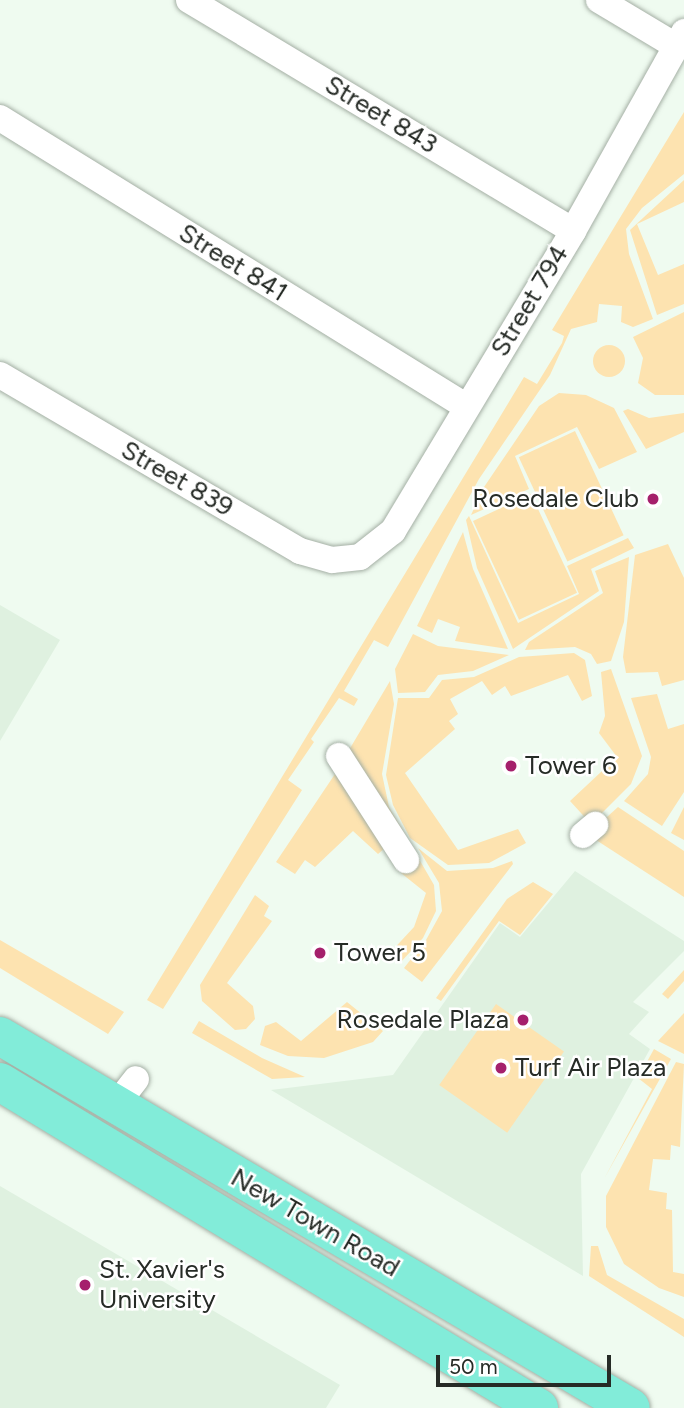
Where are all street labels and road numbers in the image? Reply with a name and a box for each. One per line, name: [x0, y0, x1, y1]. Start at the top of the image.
street label: Street 843: [319, 69, 443, 161]
street label: Street 841: [173, 217, 293, 309]
street label: Street 794: [485, 240, 575, 362]
street label: Street 839: [115, 434, 239, 524]
street label: New Town Road: [225, 1162, 405, 1284]

